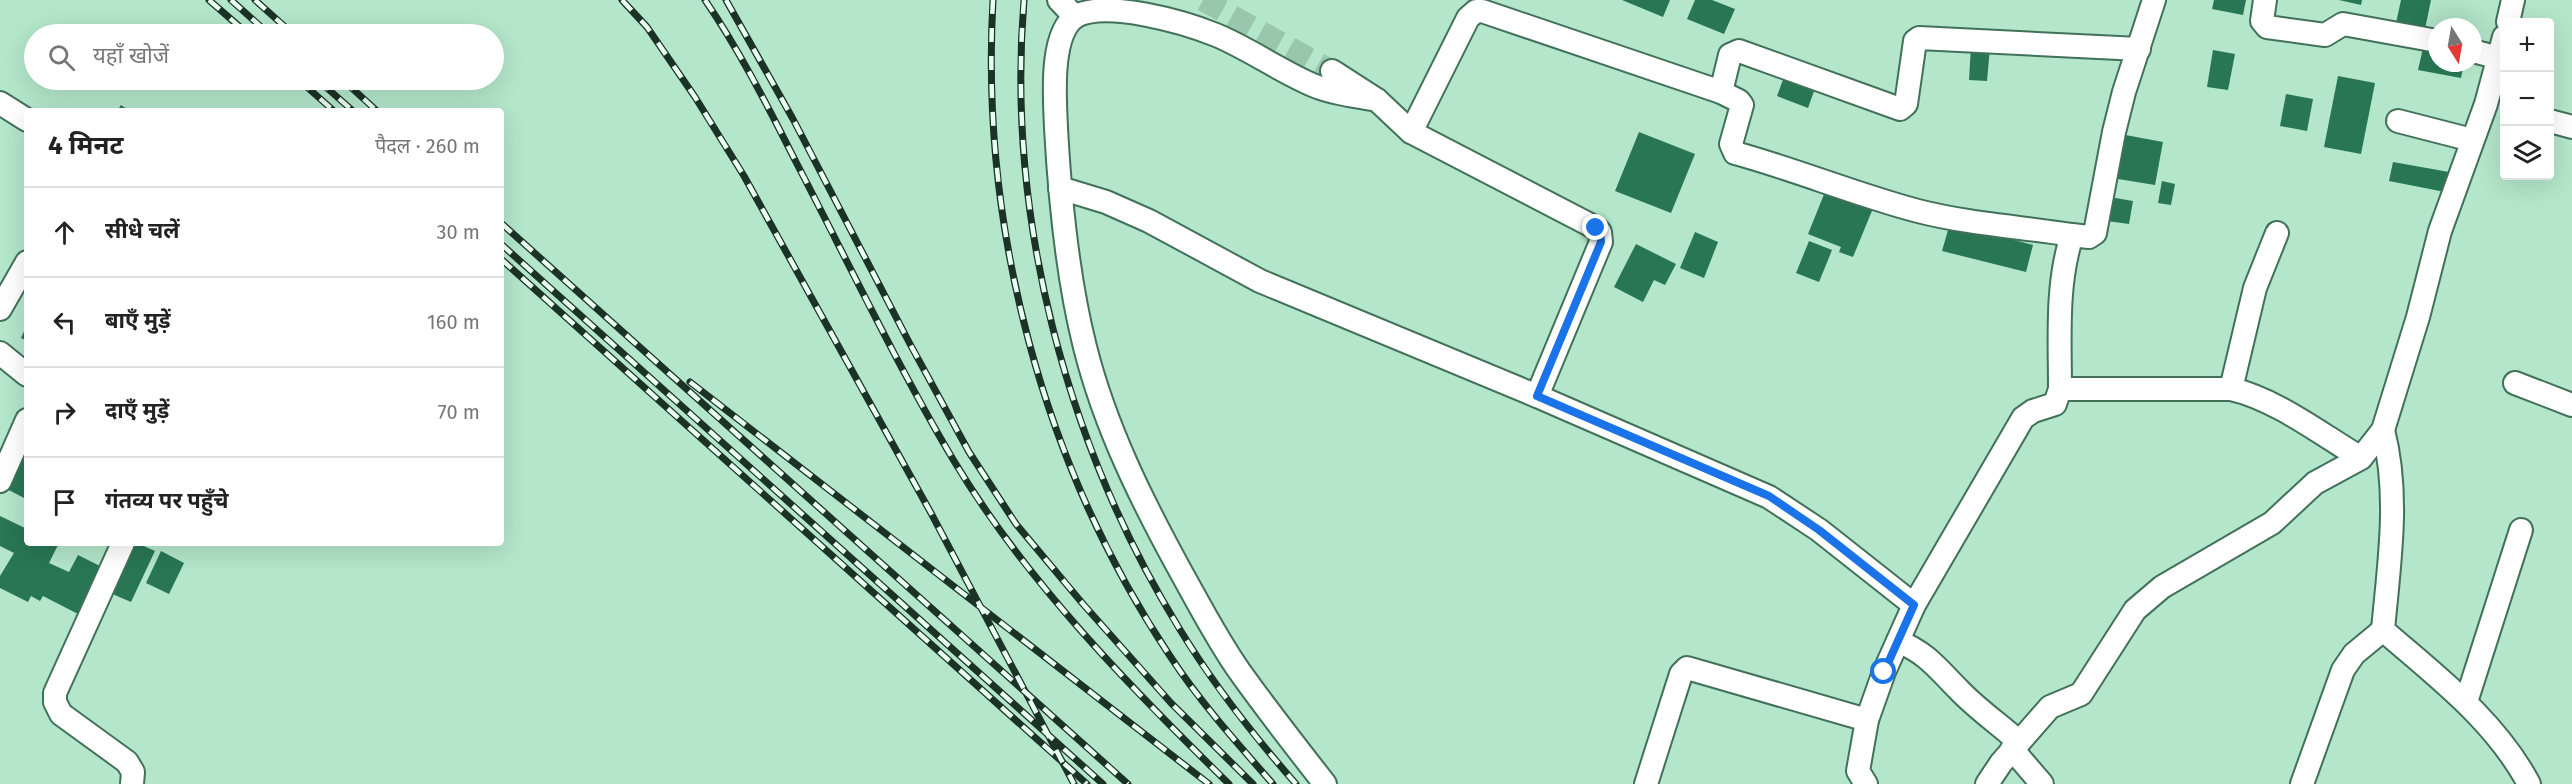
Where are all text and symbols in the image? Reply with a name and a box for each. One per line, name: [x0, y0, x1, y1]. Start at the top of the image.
north arrow: [2428, 18, 2482, 72]
map controls: [2500, 18, 2554, 180]
button: +: [2500, 18, 2554, 72]
search box: [24, 24, 504, 90]
icon: search: [45, 41, 78, 74]
text: यहाँ खोजें: [93, 42, 169, 69]
button: −: [2500, 72, 2554, 126]
button: layers: [2500, 126, 2554, 180]
text: 4 मिनट: [48, 130, 123, 161]
text: पैदल · 260 m: [375, 134, 480, 158]
route end: [1582, 214, 1608, 240]
icon: ahead: [48, 216, 81, 249]
text: सीधे चलें: [105, 217, 180, 244]
text: 30 m: [436, 220, 480, 244]
icon: left: [48, 306, 81, 339]
text: बाएँ मुड़ें: [105, 307, 171, 334]
text: 160 m: [427, 310, 480, 334]
icon: right: [48, 396, 81, 429]
text: दाएँ मुड़ें: [105, 397, 169, 424]
text: 70 m: [438, 400, 480, 424]
icon: arrive: [48, 486, 81, 519]
text: गंतव्य पर पहुँचे: [105, 487, 229, 514]
route start: [1870, 658, 1896, 684]

